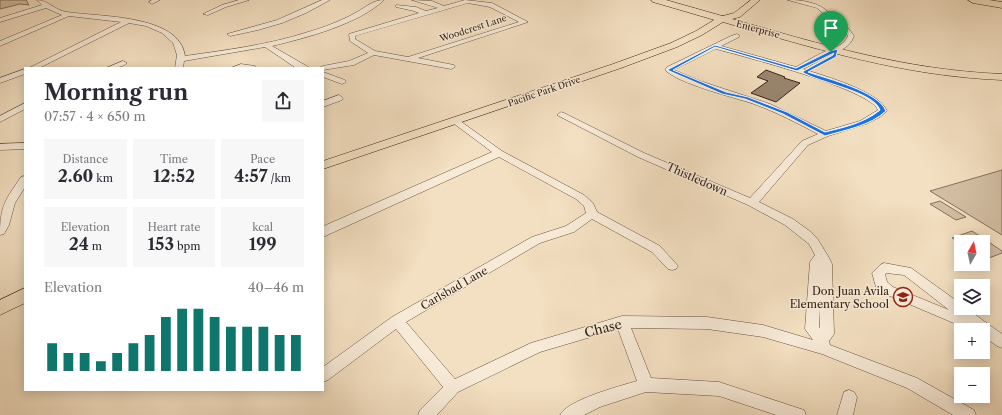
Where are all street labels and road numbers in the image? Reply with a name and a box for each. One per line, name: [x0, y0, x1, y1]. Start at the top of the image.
street label: Woodcrest Lane: [437, 12, 508, 44]
street label: Enterprise: [735, 18, 781, 40]
street label: Pacific Park Drive: [506, 73, 582, 109]
street label: Thistledown: [664, 159, 730, 199]
street label: Carlsbad Lane: [418, 263, 490, 313]
street label: Chase: [583, 316, 623, 340]

